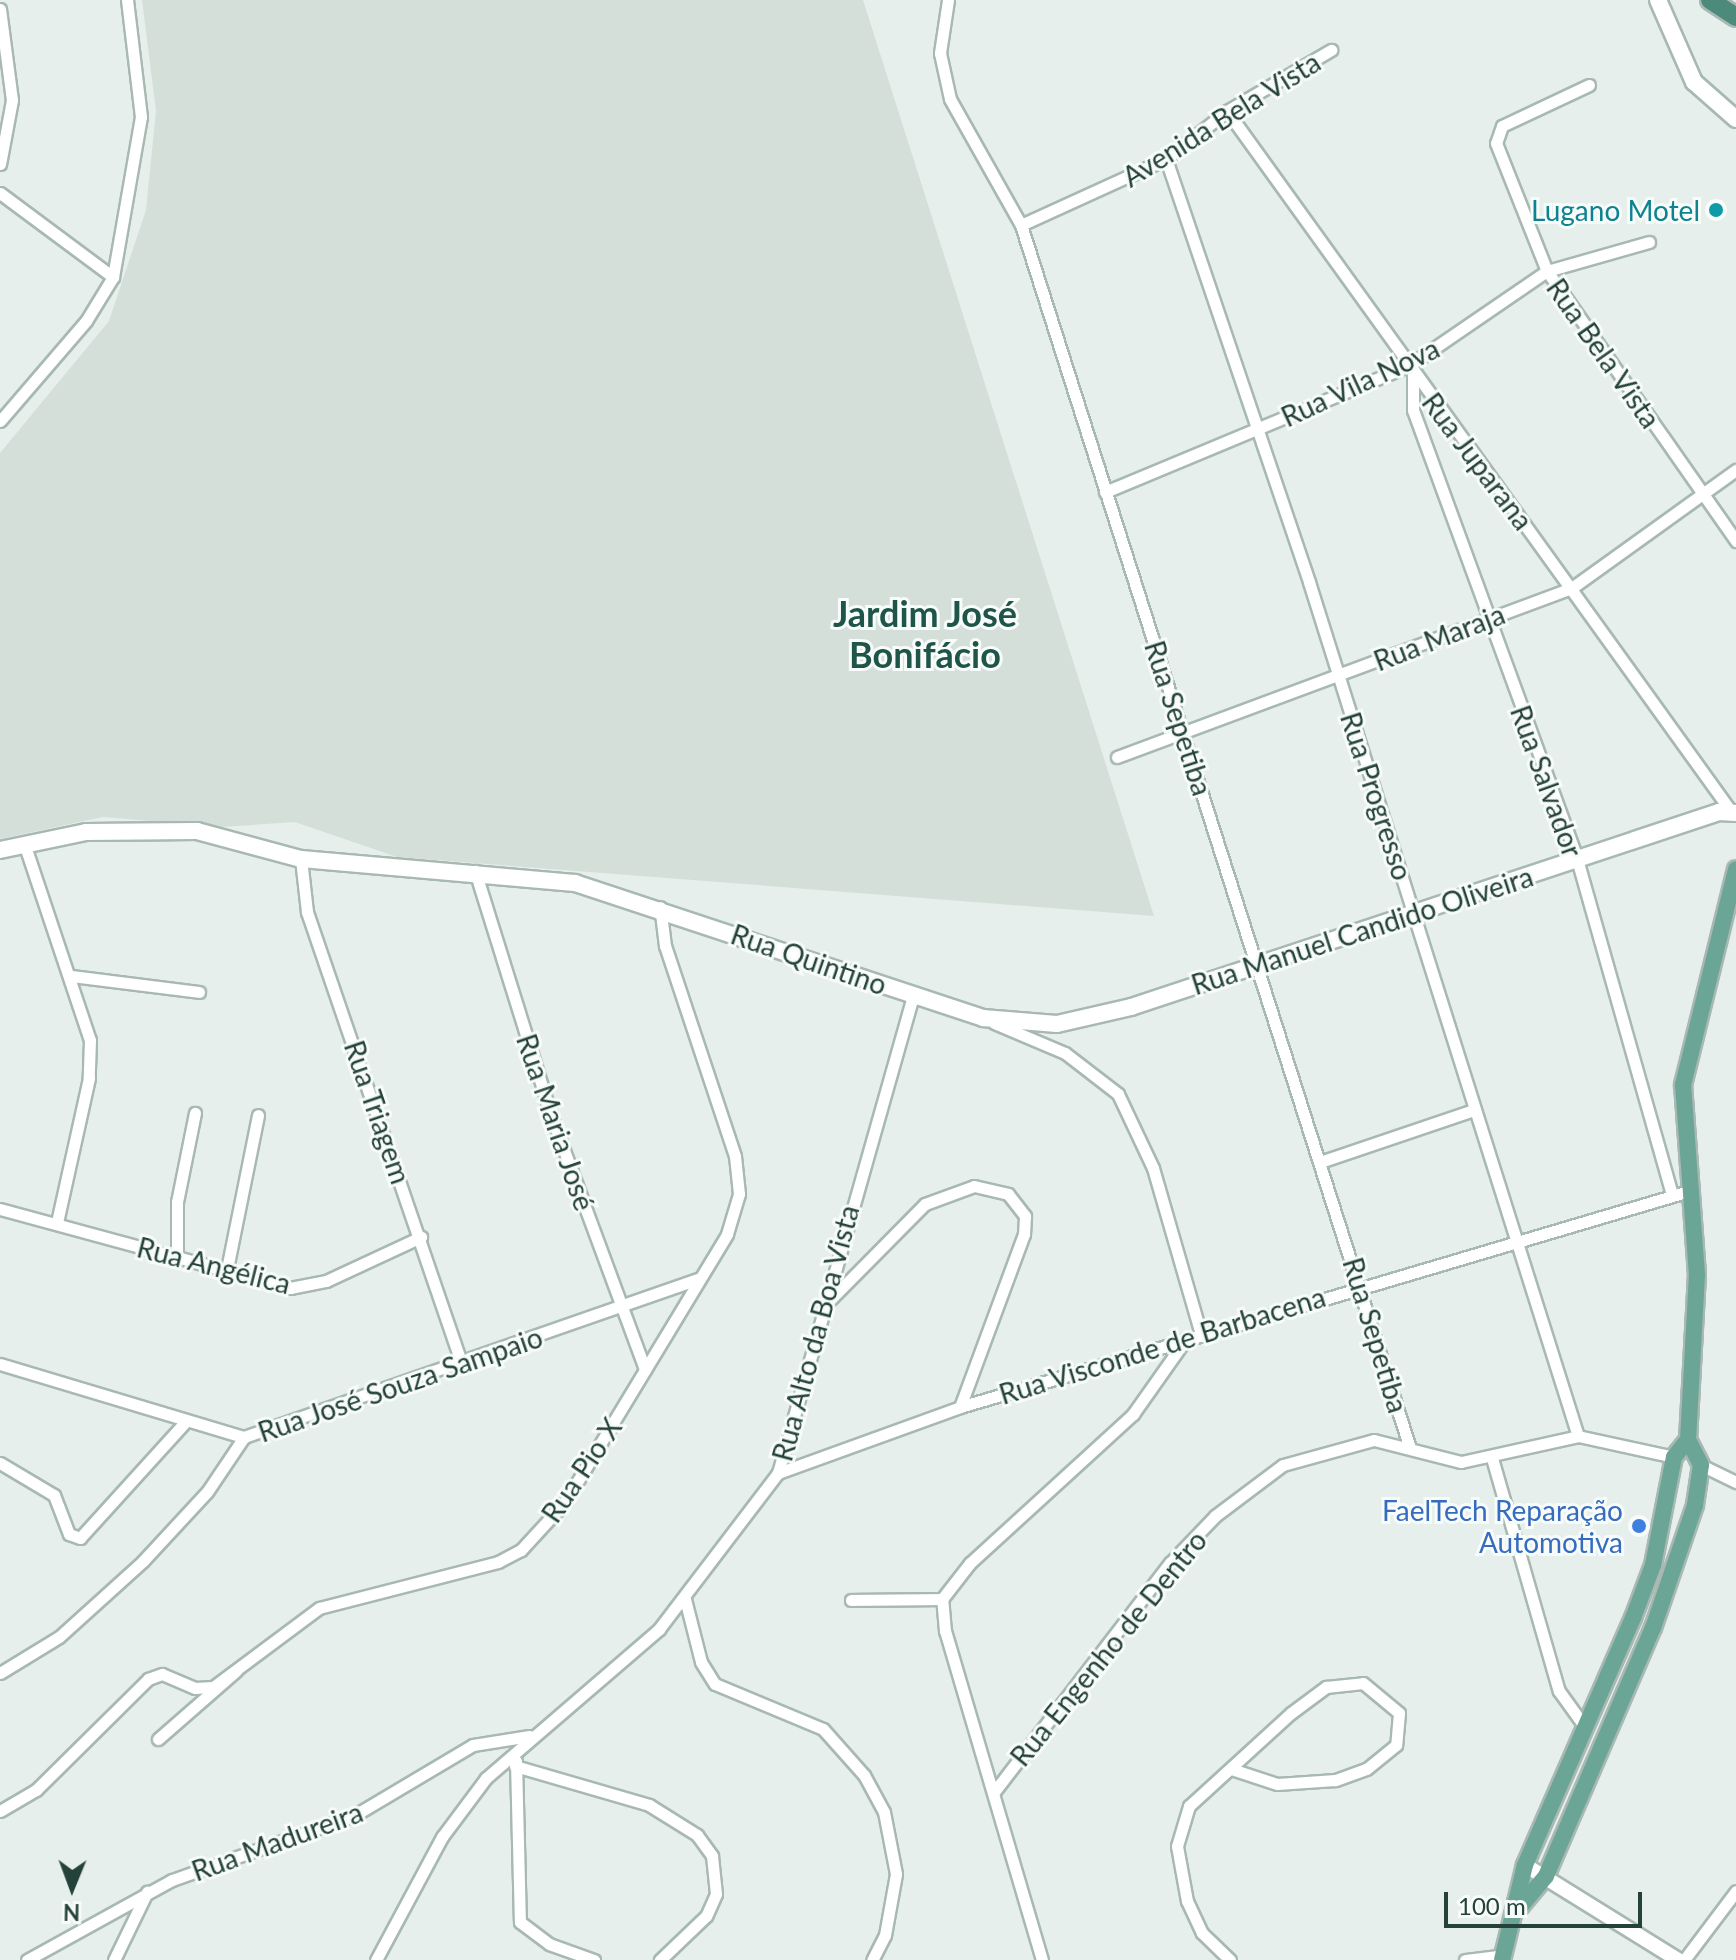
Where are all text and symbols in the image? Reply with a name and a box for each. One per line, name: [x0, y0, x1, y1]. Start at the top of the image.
street label: Avenida Bela Vista: [1115, 44, 1327, 194]
place label: Lugano Motel: [1531, 193, 1700, 227]
marker: Lugano Motel: [1707, 201, 1725, 219]
street label: Rua Bela Vista: [1540, 271, 1668, 435]
street label: Rua Vila Nova: [1275, 331, 1445, 433]
street label: Rua Juparana: [1415, 386, 1541, 536]
district label: Jardim José Bonifácio: [832, 591, 1018, 676]
street label: Rua Maraja: [1369, 597, 1509, 677]
street label: Rua Sepetiba: [1138, 636, 1220, 800]
street label: Rua Salvador: [1504, 701, 1590, 861]
street label: Rua Progresso: [1334, 708, 1420, 884]
street label: Rua Manuel Candido Oliveira: [1187, 859, 1537, 1001]
street label: Rua Quintino: [727, 917, 891, 1001]
street label: Rua Maria José: [510, 1029, 602, 1215]
street label: Rua Triagem: [338, 1036, 418, 1188]
street label: Rua Alto da Boa Vista: [764, 1200, 866, 1466]
street label: Rua Angélica: [133, 1230, 295, 1300]
street label: Rua Sepetiba: [1336, 1253, 1416, 1417]
street label: Rua Visconde de Barbacena: [994, 1279, 1330, 1411]
street label: Rua José Souza Sampaio: [253, 1319, 547, 1449]
street label: Rua Pio X: [534, 1412, 628, 1528]
place label: FaelTech Reparação Automotiva: [1382, 1493, 1623, 1559]
marker: FaelTech Reparação Automotiva: [1630, 1517, 1648, 1535]
street label: Rua Engenho de Dentro: [1003, 1524, 1213, 1772]
street label: Rua Madureira: [187, 1795, 367, 1887]
north arrow: [32, 1848, 112, 1928]
scale bar: [1448, 1876, 1646, 1926]
text: 100 m: [1458, 1891, 1526, 1920]
text: N: [63, 1899, 80, 1926]

